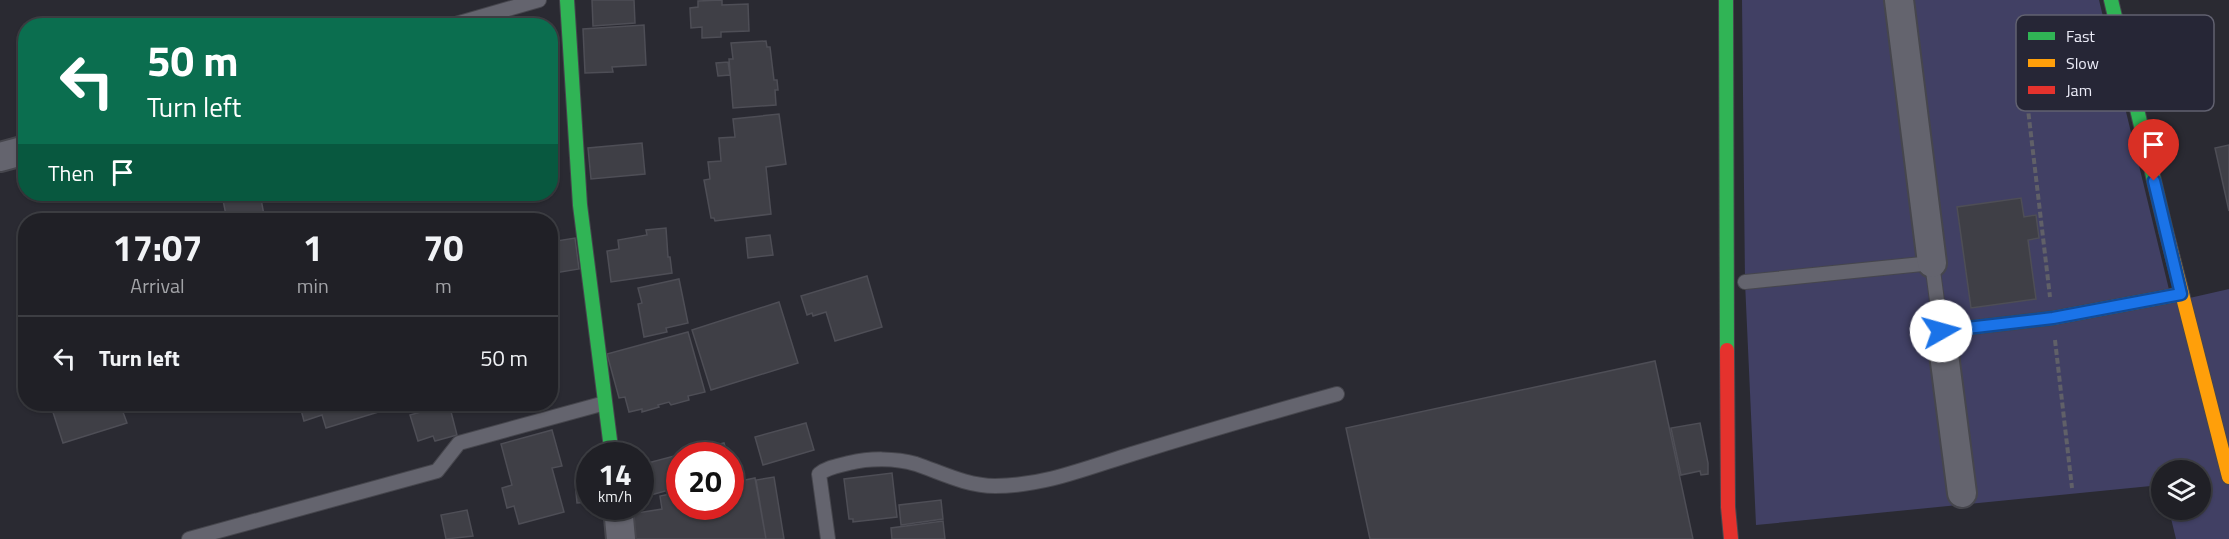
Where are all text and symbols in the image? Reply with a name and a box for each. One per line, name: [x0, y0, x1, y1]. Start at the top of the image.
legend: [2016, 15, 2214, 111]
text: Fast: [2066, 24, 2095, 48]
text: 50 m: [147, 28, 239, 92]
icon: left: [48, 42, 126, 120]
text: Slow: [2066, 51, 2099, 75]
text: Jam: [2066, 78, 2092, 102]
text: Turn left: [147, 86, 241, 127]
pin: [2128, 119, 2179, 181]
icon: arrive: [2137, 128, 2170, 161]
text: Then: [48, 156, 94, 190]
icon: arrive: [106, 156, 139, 189]
text: 17:07: [112, 220, 202, 275]
text: 1: [303, 220, 323, 275]
text: 70: [423, 220, 463, 275]
text: Arrival: [130, 270, 185, 301]
text: min: [297, 270, 329, 301]
text: m: [435, 270, 452, 301]
position arrow: [1909, 299, 1973, 363]
text: Turn left: [99, 341, 180, 375]
text: 50 m: [480, 341, 528, 375]
icon: left: [48, 342, 81, 375]
speed limit sign: 20: [666, 442, 744, 520]
text: 14: [598, 451, 632, 497]
map controls: [2151, 460, 2211, 520]
button: layers: [2151, 460, 2211, 520]
text: km/h: [598, 485, 632, 508]

